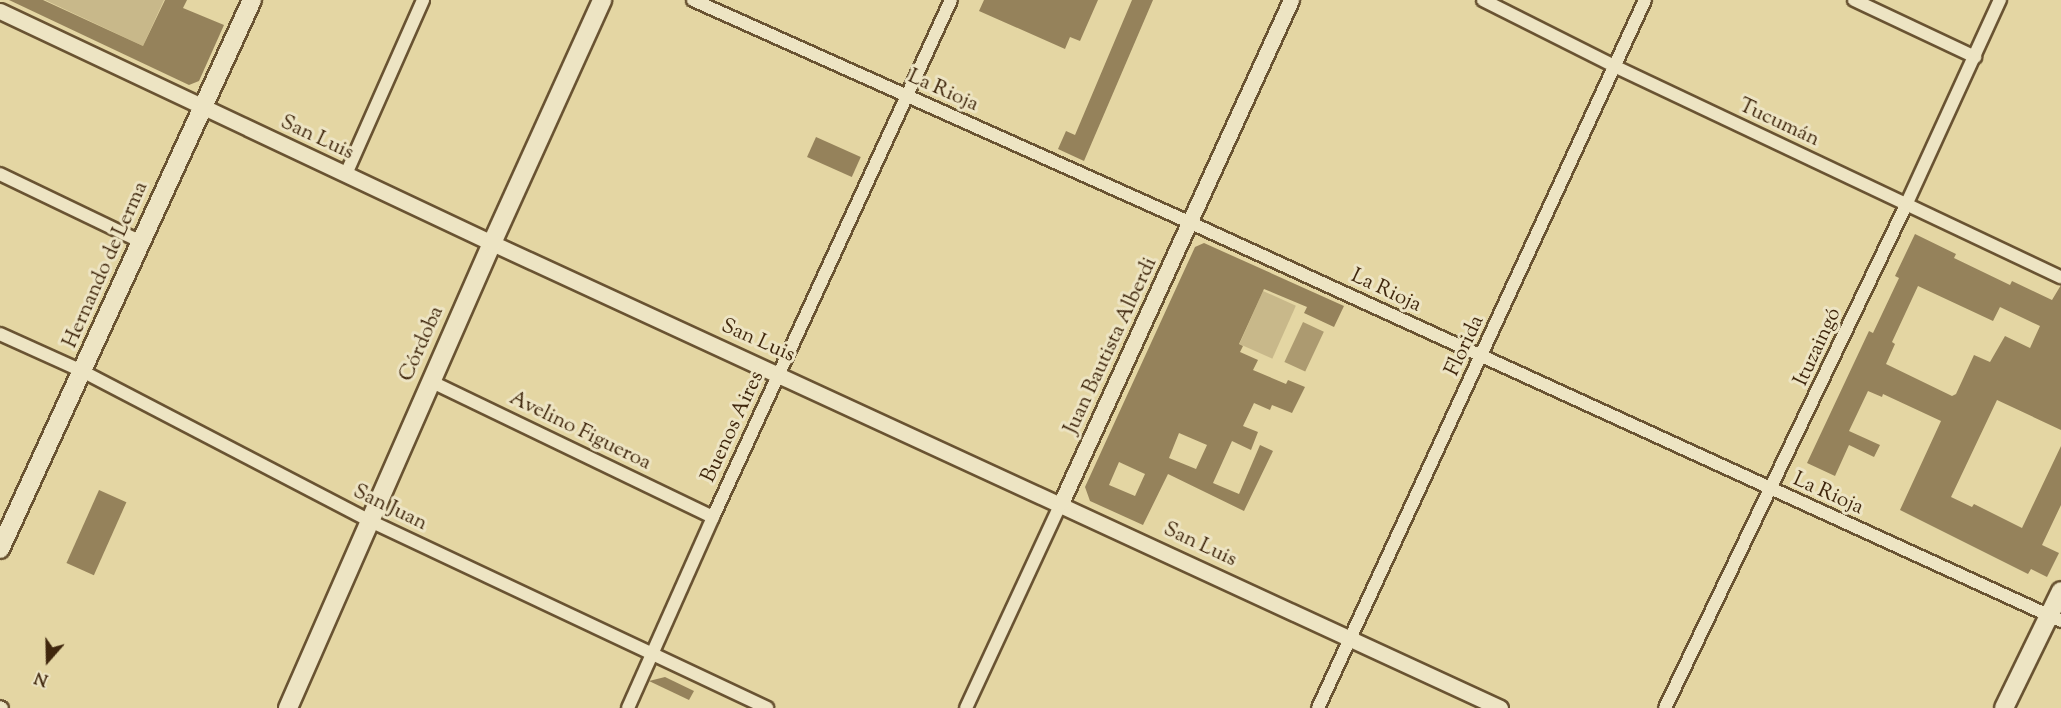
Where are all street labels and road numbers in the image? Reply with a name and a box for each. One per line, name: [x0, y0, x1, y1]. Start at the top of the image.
street label: La Rioja: [904, 64, 982, 118]
street label: Tucumán: [1735, 93, 1823, 153]
street label: San Luis: [276, 110, 358, 166]
street label: Hernando de Lerma: [58, 178, 154, 352]
street label: Juan Bautista Alberdi: [1059, 254, 1163, 438]
street label: La Rioja: [1347, 264, 1425, 318]
street label: Córdoba: [394, 302, 450, 386]
street label: Ituzaingó: [1789, 304, 1847, 390]
street label: Florida: [1440, 312, 1490, 380]
street label: San Luis: [717, 314, 799, 368]
street label: Buenos Aires: [696, 367, 770, 487]
street label: Avelino Figueroa: [505, 386, 655, 476]
street label: La Rioja: [1789, 467, 1867, 521]
street label: San Juan: [349, 479, 431, 537]
street label: San Luis: [1159, 517, 1241, 573]

